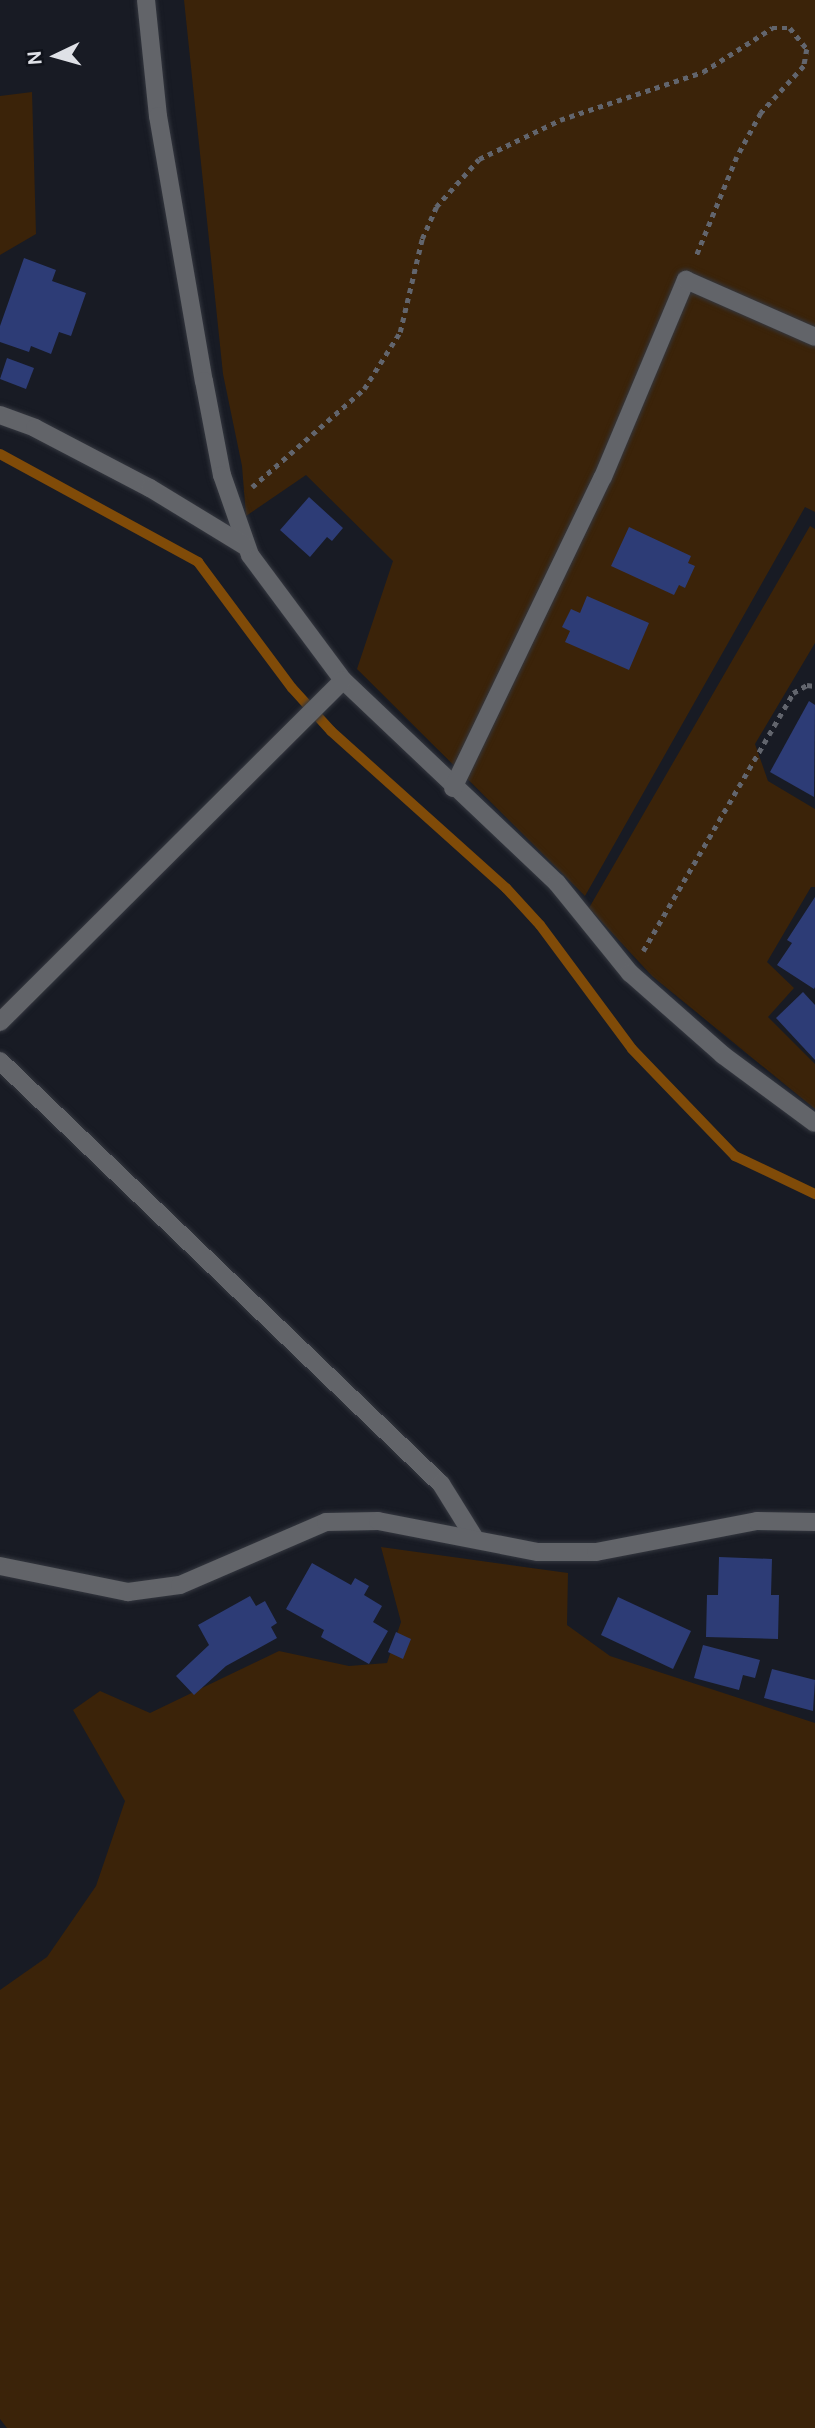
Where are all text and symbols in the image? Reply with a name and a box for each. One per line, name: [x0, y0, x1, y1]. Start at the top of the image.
north arrow: [21, 21, 91, 91]
text: N: [22, 50, 48, 66]

